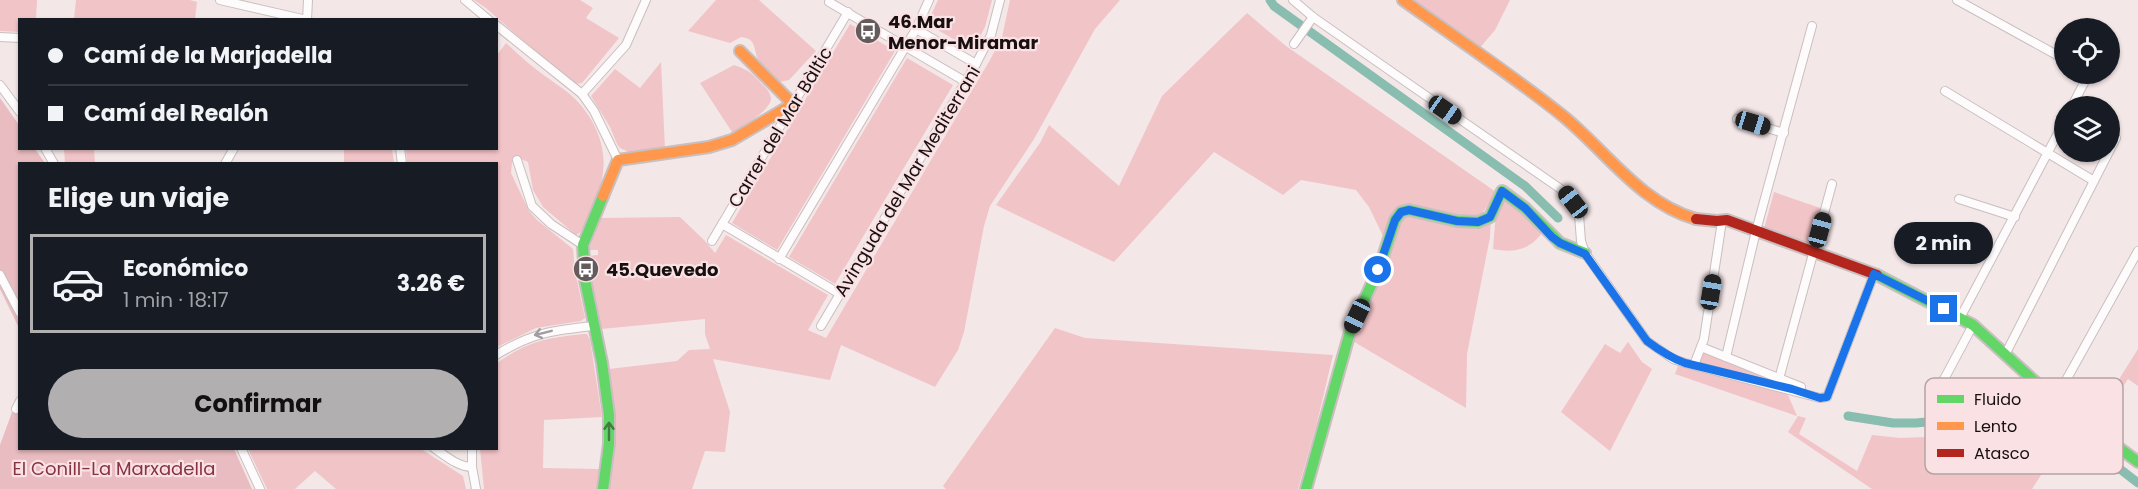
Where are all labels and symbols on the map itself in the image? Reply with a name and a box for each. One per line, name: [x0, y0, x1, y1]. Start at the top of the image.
place label: 46.Mar Menor-Miramar: [888, 9, 1038, 55]
bus stop icon: 46.Mar Menor-Miramar: [853, 16, 883, 46]
street label: Carrer del Mar Bàltic: [722, 42, 838, 212]
street label: Avinguda del Mar Mediterrani: [828, 61, 986, 301]
car: [1425, 92, 1465, 128]
car: [1733, 109, 1773, 137]
car: [1555, 182, 1591, 222]
car: [1807, 210, 1833, 250]
callout: 2 min: [1894, 222, 1994, 264]
bus stop icon: 45.Quevedo: [571, 254, 601, 284]
route start: [1364, 256, 1391, 283]
place label: 45.Quevedo: [606, 257, 718, 282]
car: [1699, 273, 1723, 311]
route end: [1930, 295, 1957, 322]
car: [1341, 296, 1373, 336]
one-way arrow: [534, 327, 553, 339]
legend: [1925, 378, 2123, 474]
text: Fluido: [1974, 388, 2021, 411]
text: Lento: [1974, 415, 2017, 438]
one-way arrow: [603, 421, 615, 441]
text: Atasco: [1974, 442, 2030, 465]
park label: El Conill-La Marxadella: [13, 456, 215, 481]

